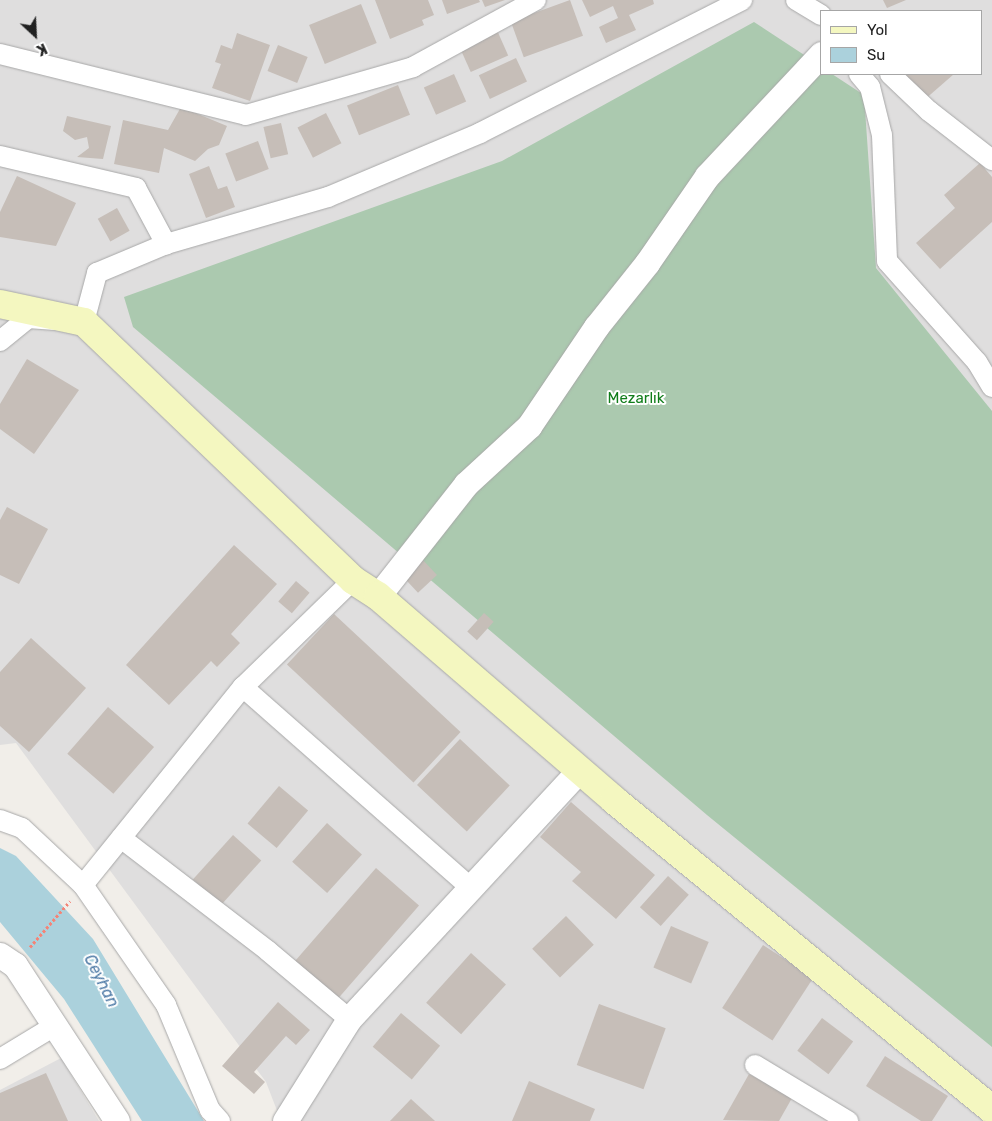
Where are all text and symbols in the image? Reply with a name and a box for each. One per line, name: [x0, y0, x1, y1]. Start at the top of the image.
north arrow: [10, 10, 60, 60]
legend: [820, 10, 982, 75]
text: Yol: [867, 21, 888, 39]
text: K: [34, 39, 49, 59]
text: Su: [867, 46, 885, 64]
park label: Mezarlık: [608, 390, 664, 408]
water label: Ceyhan: [80, 951, 122, 1011]

